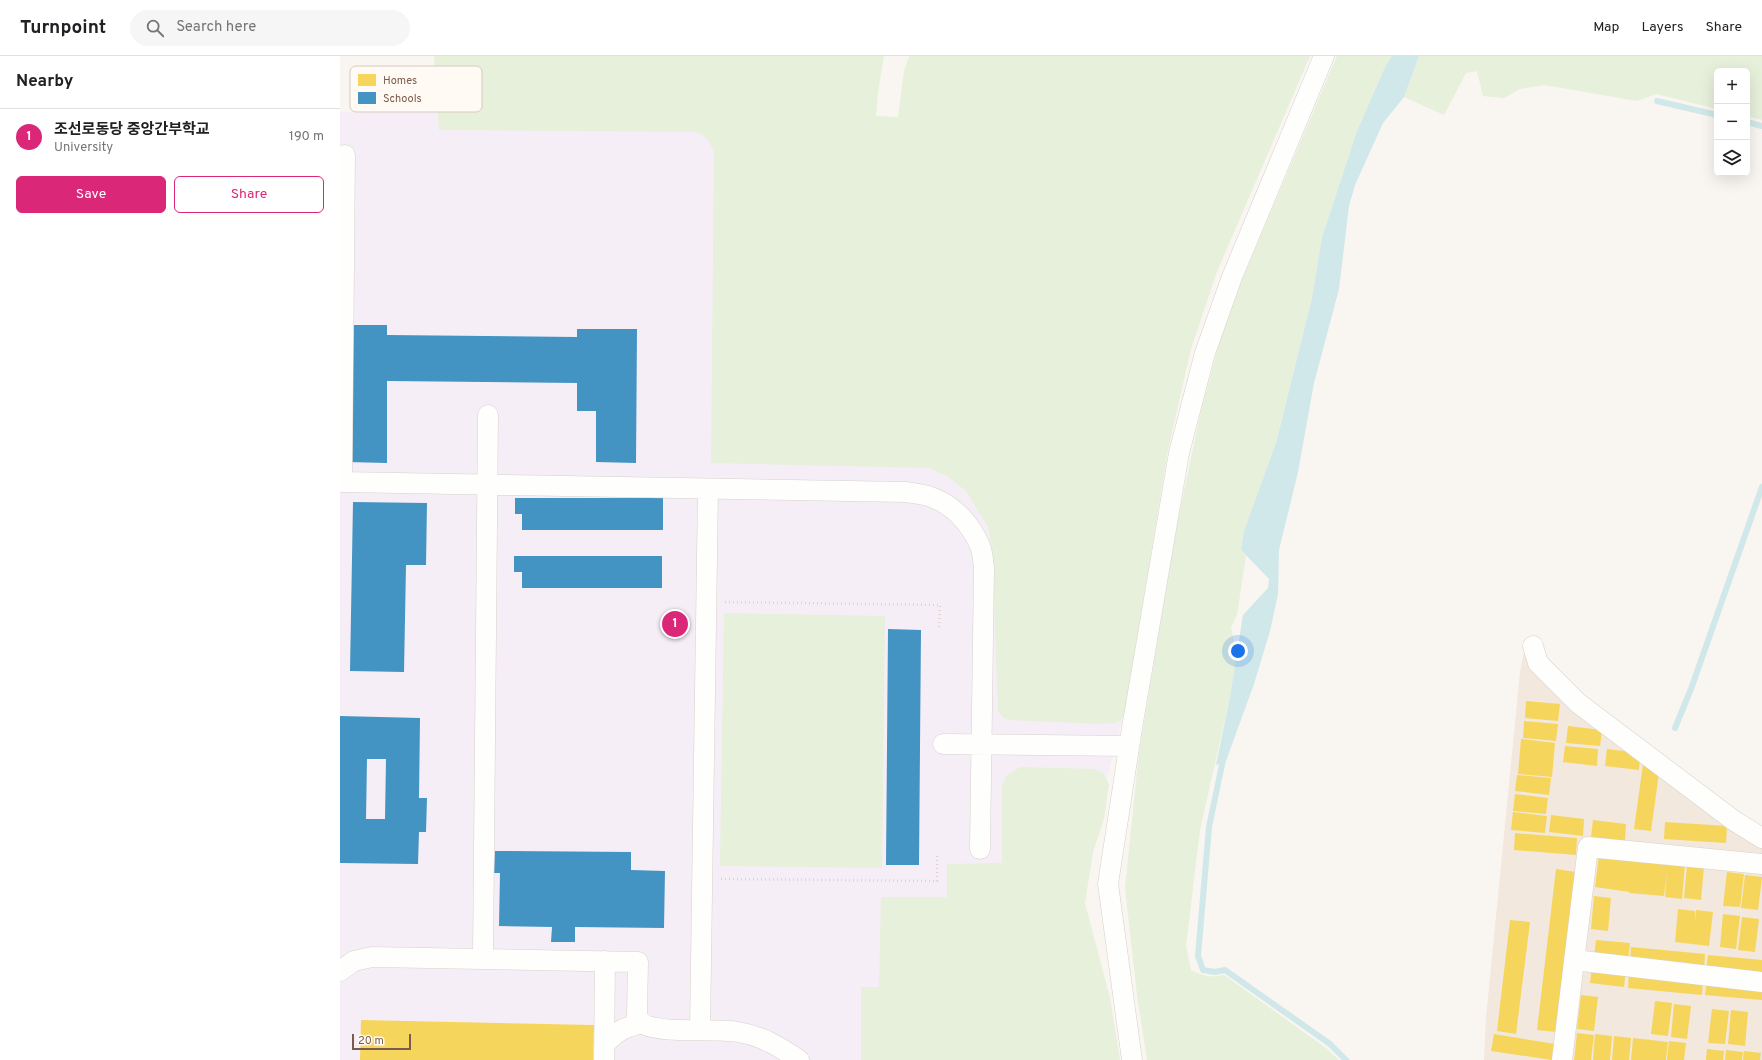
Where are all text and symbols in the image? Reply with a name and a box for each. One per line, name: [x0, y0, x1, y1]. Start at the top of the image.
search box: [130, 10, 410, 46]
text: Turnpoint: [20, 16, 106, 40]
icon: search: [144, 17, 166, 39]
text: Search here: [176, 18, 256, 37]
text: Map: [1593, 19, 1619, 36]
text: Layers: [1641, 19, 1683, 36]
text: Share: [1705, 19, 1742, 36]
legend: [350, 66, 482, 112]
map controls: [1714, 68, 1750, 176]
button: +: [1714, 68, 1750, 104]
text: Nearby: [16, 71, 73, 93]
text: Homes: [383, 74, 417, 88]
text: Schools: [383, 92, 422, 106]
button: −: [1714, 104, 1750, 140]
text: 조선로동당 중앙간부학교: [54, 121, 210, 140]
text: 1: [26, 129, 32, 145]
text: 190 m: [289, 129, 324, 145]
text: University: [54, 140, 113, 156]
button: layers: [1714, 140, 1750, 176]
button: Save: [16, 176, 166, 213]
button: Share: [174, 176, 324, 213]
pin: 1: [662, 609, 688, 639]
your location: [1228, 641, 1248, 661]
scale bar: [352, 1032, 411, 1051]
text: 20 m: [358, 1034, 384, 1048]

